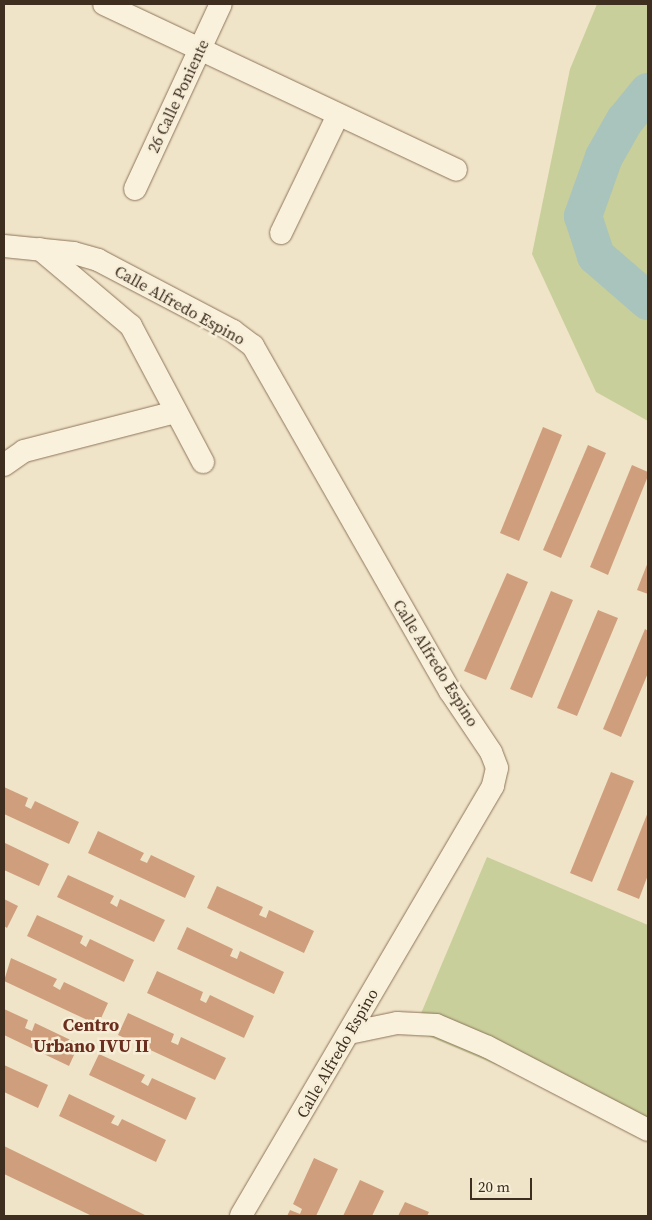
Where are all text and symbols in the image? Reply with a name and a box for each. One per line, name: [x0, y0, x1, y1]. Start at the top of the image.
street label: 26 Calle Poniente: [143, 36, 213, 156]
street label: Calle Alfredo Espino: [111, 261, 249, 349]
street label: Calle Alfredo Espino: [389, 596, 483, 730]
street label: Calle Alfredo Espino: [292, 985, 382, 1121]
district label: Centro Urbano IVU II: [33, 1015, 149, 1058]
scale bar: [472, 1168, 534, 1200]
text: 20 m: [478, 1176, 510, 1197]

